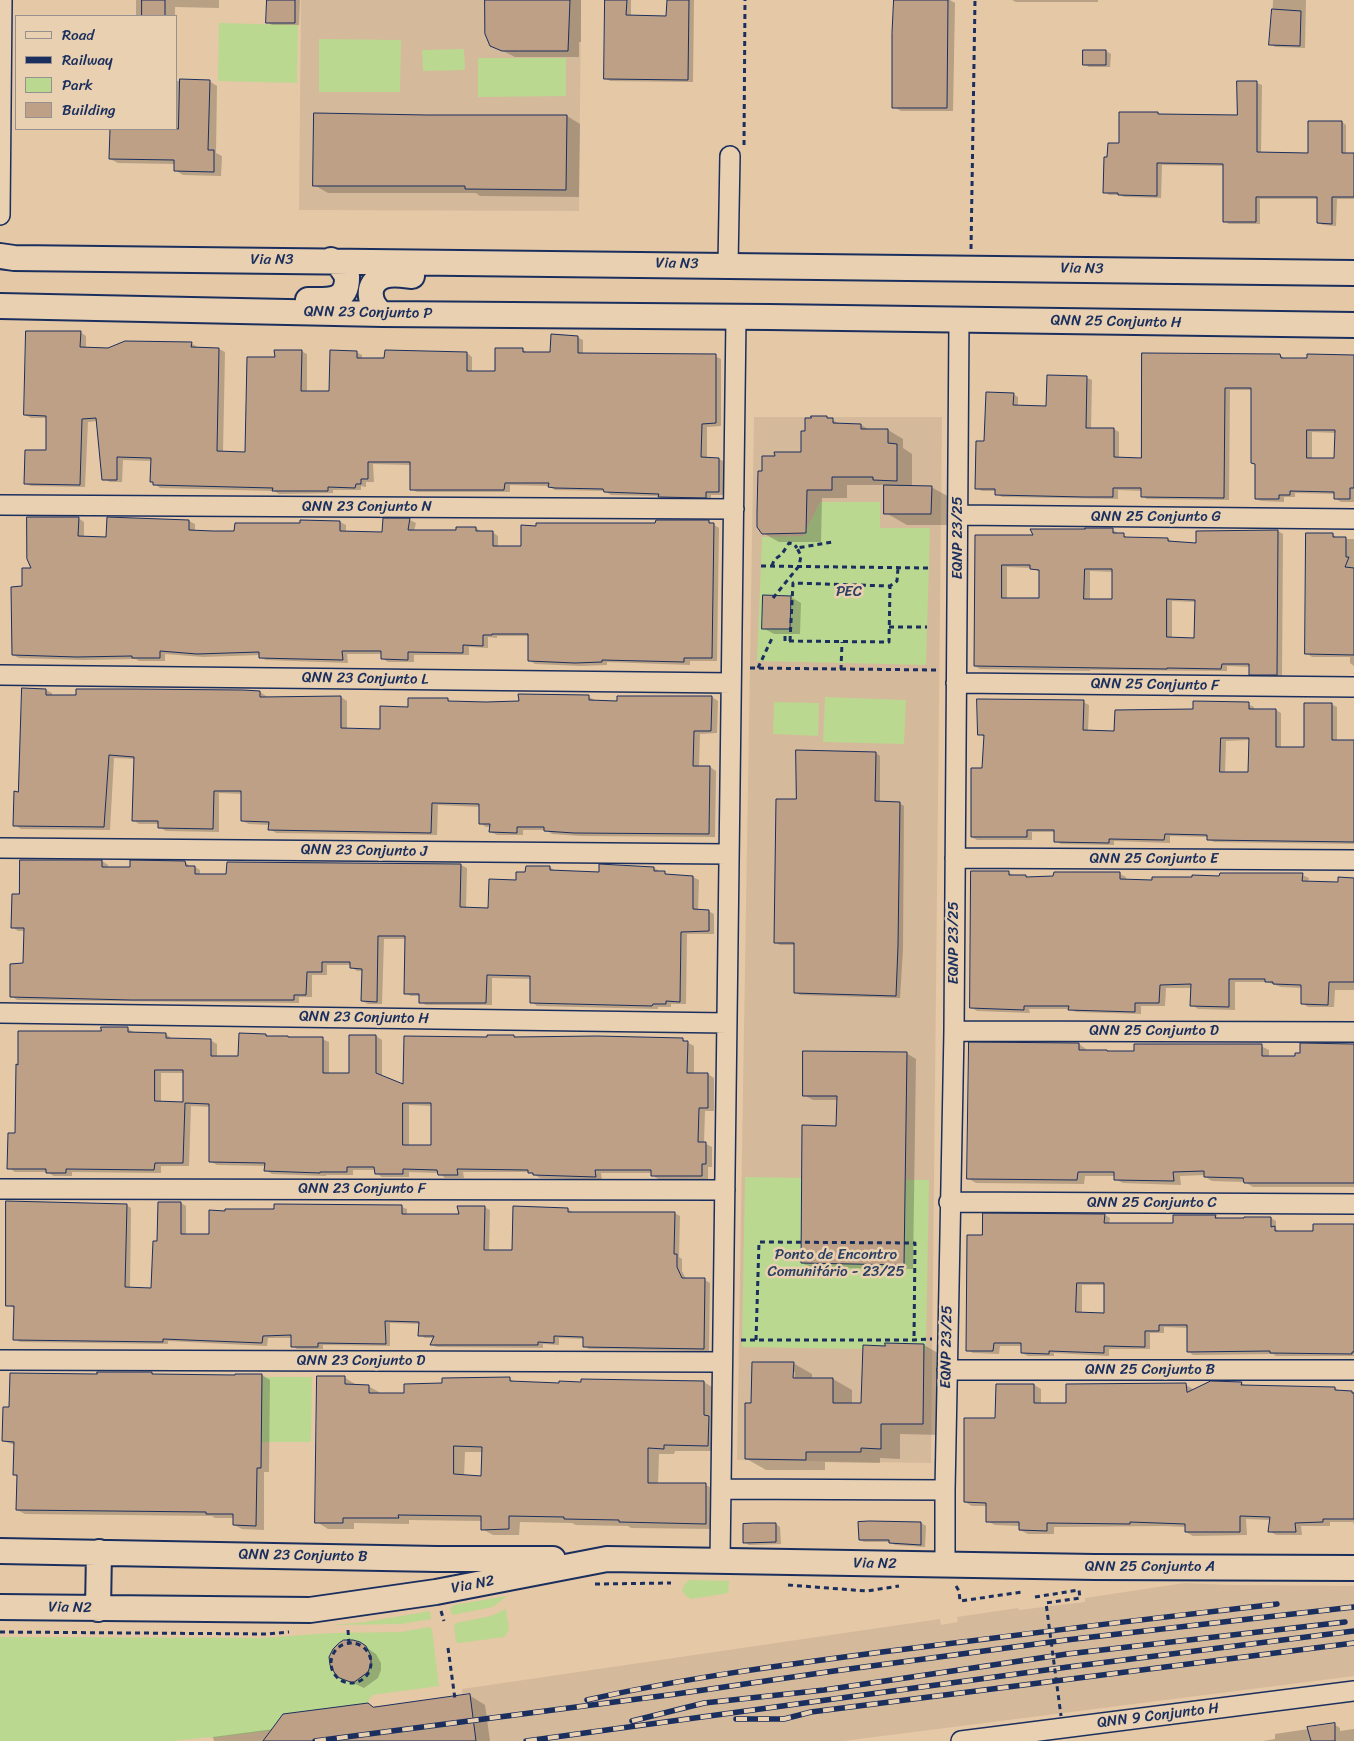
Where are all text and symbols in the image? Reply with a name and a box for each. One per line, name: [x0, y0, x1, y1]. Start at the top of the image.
legend: [15, 15, 178, 130]
text: Road: [62, 22, 94, 48]
text: Railway: [62, 47, 113, 73]
text: Park: [62, 72, 93, 98]
text: Building: [62, 97, 116, 123]
street label: Via N3: [250, 251, 294, 269]
street label: Via N3: [655, 255, 699, 273]
street label: Via N3: [1060, 260, 1104, 278]
street label: QNN 23 Conjunto P: [304, 303, 432, 323]
street label: QNN 25 Conjunto H: [1050, 312, 1182, 332]
street label: EQNP 23/25: [949, 496, 967, 580]
street label: QNN 23 Conjunto N: [302, 498, 432, 516]
street label: QNN 25 Conjunto G: [1091, 508, 1221, 526]
park label: PEC: [836, 583, 862, 601]
street label: QNN 23 Conjunto L: [302, 669, 428, 689]
street label: QNN 25 Conjunto F: [1091, 675, 1219, 695]
street label: QNN 23 Conjunto J: [301, 841, 427, 861]
street label: QNN 25 Conjunto E: [1090, 850, 1218, 868]
street label: EQNP 23/25: [945, 901, 963, 985]
street label: QNN 23 Conjunto H: [299, 1008, 429, 1028]
street label: QNN 25 Conjunto D: [1089, 1022, 1219, 1040]
street label: QNN 23 Conjunto F: [298, 1180, 426, 1198]
street label: QNN 25 Conjunto C: [1087, 1194, 1217, 1212]
park label: Ponto de Encontro Comunitário - 23/25: [767, 1246, 905, 1281]
street label: EQNP 23/25: [937, 1305, 957, 1389]
street label: QNN 23 Conjunto D: [297, 1352, 425, 1370]
street label: QNN 25 Conjunto B: [1085, 1361, 1215, 1379]
street label: QNN 23 Conjunto B: [238, 1546, 368, 1566]
street label: Via N2: [853, 1555, 897, 1573]
street label: QNN 25 Conjunto A: [1085, 1558, 1215, 1576]
street label: Via N2: [450, 1572, 496, 1598]
street label: Via N2: [48, 1599, 92, 1617]
street label: QNN 9 Conjunto H: [1096, 1700, 1220, 1732]

